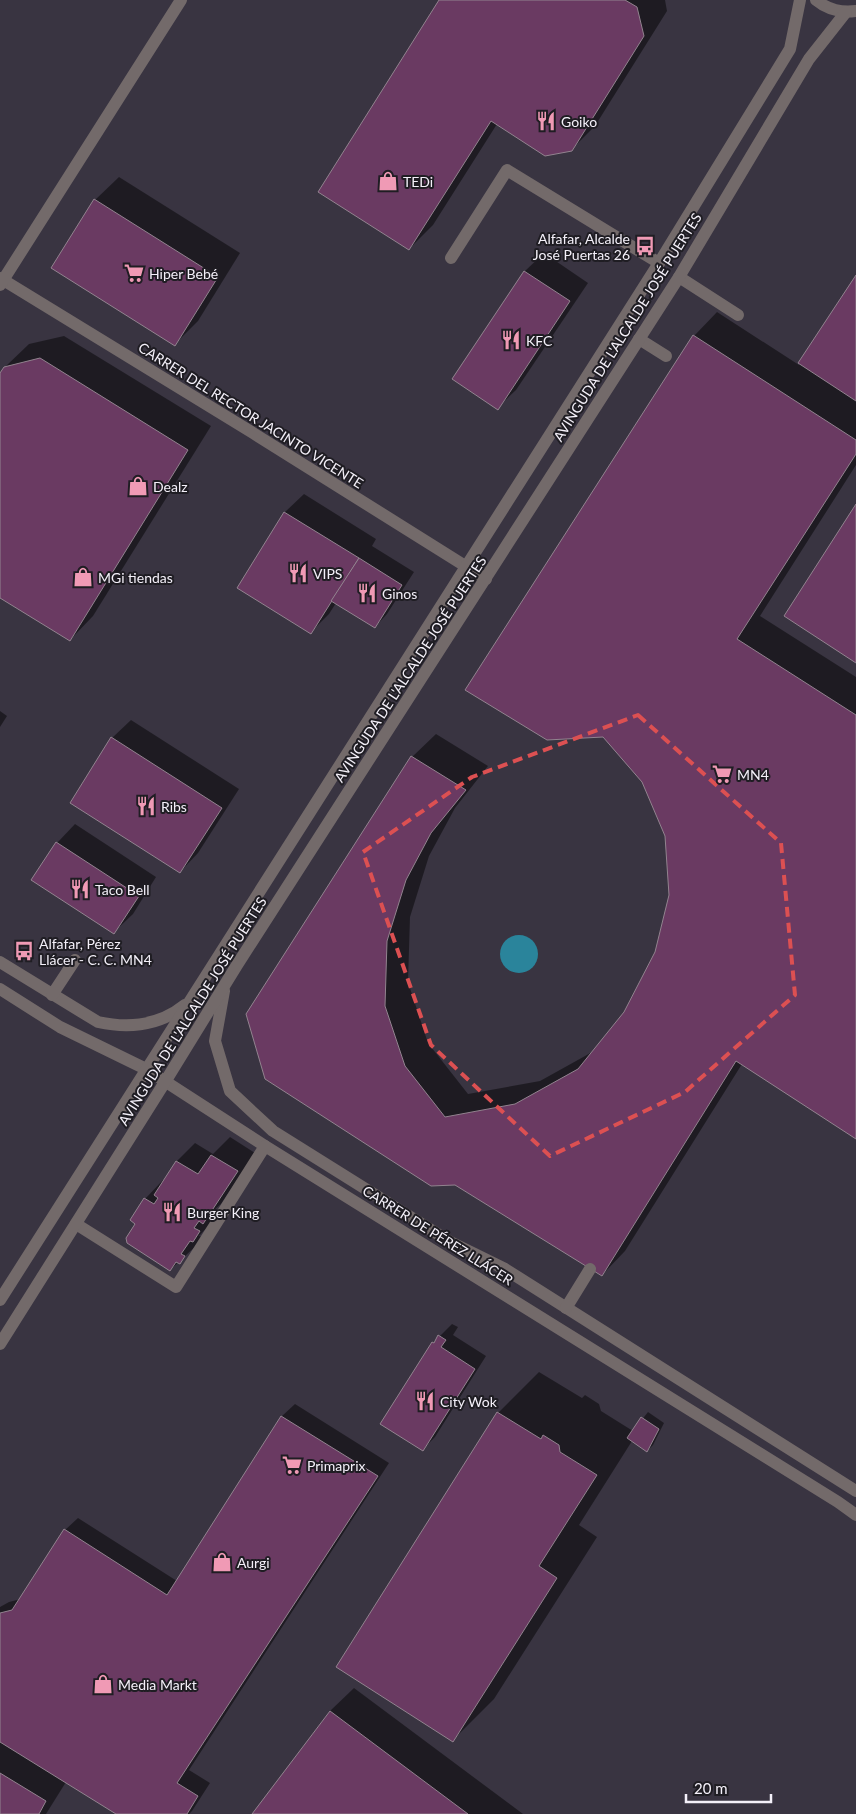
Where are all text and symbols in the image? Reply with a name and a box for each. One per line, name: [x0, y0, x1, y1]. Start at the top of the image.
restaurant icon: Goiko: [535, 110, 557, 132]
place label: Goiko: [561, 113, 597, 130]
shop icon: TEDi: [377, 170, 399, 192]
place label: TEDi: [403, 173, 433, 190]
street label: AVINGUDA DE L'ALCALDE JOSÉ PUERTES: [549, 210, 705, 444]
place label: Alfafar, Alcalde José Puertas 26: [533, 230, 630, 263]
bus stop icon: Alfafar, Alcalde José Puertas 26: [634, 235, 656, 257]
supermarket icon: Hiper Bebé: [123, 262, 145, 284]
place label: Hiper Bebé: [149, 265, 218, 282]
restaurant icon: KFC: [500, 329, 522, 351]
place label: KFC: [526, 332, 553, 349]
street label: CARRER DEL RECTOR JACINTO VICENTE: [135, 338, 367, 492]
shop icon: Dealz: [127, 475, 149, 497]
place label: Dealz: [153, 478, 188, 495]
street label: AVINGUDA DE L'ALCALDE JOSÉ PUERTES: [330, 553, 490, 785]
restaurant icon: VIPS: [287, 562, 309, 584]
place label: VIPS: [313, 565, 342, 582]
shop icon: MGi tiendas: [72, 566, 94, 588]
place label: MGi tiendas: [98, 569, 173, 586]
restaurant icon: Ginos: [356, 582, 378, 604]
place label: Ginos: [382, 585, 417, 602]
supermarket icon: MN4: [711, 763, 733, 785]
place label: MN4: [737, 766, 769, 783]
restaurant icon: Ribs: [135, 795, 157, 817]
place label: Ribs: [161, 798, 187, 815]
restaurant icon: Taco Bell: [69, 878, 91, 900]
place label: Taco Bell: [95, 881, 150, 898]
street label: AVINGUDA DE L'ALCALDE JOSÉ PUERTES: [114, 894, 270, 1128]
place label: Alfafar, Pérez Llácer - C. C. MN4: [39, 935, 152, 968]
bus stop icon: Alfafar, Pérez Llácer - C. C. MN4: [13, 940, 35, 962]
street label: CARRER DE PÉREZ LLÁCER: [360, 1182, 517, 1289]
restaurant icon: Burger King: [161, 1201, 183, 1223]
place label: Burger King: [187, 1204, 259, 1221]
restaurant icon: City Wok: [414, 1390, 436, 1412]
place label: City Wok: [440, 1393, 498, 1410]
supermarket icon: Primaprix: [281, 1454, 303, 1476]
place label: Primaprix: [307, 1457, 366, 1474]
shop icon: Aurgi: [211, 1551, 233, 1573]
place label: Aurgi: [237, 1554, 270, 1571]
shop icon: Media Markt: [92, 1673, 114, 1695]
place label: Media Markt: [118, 1676, 197, 1693]
scale bar: [686, 1772, 771, 1804]
text: 20 m: [694, 1779, 728, 1797]

